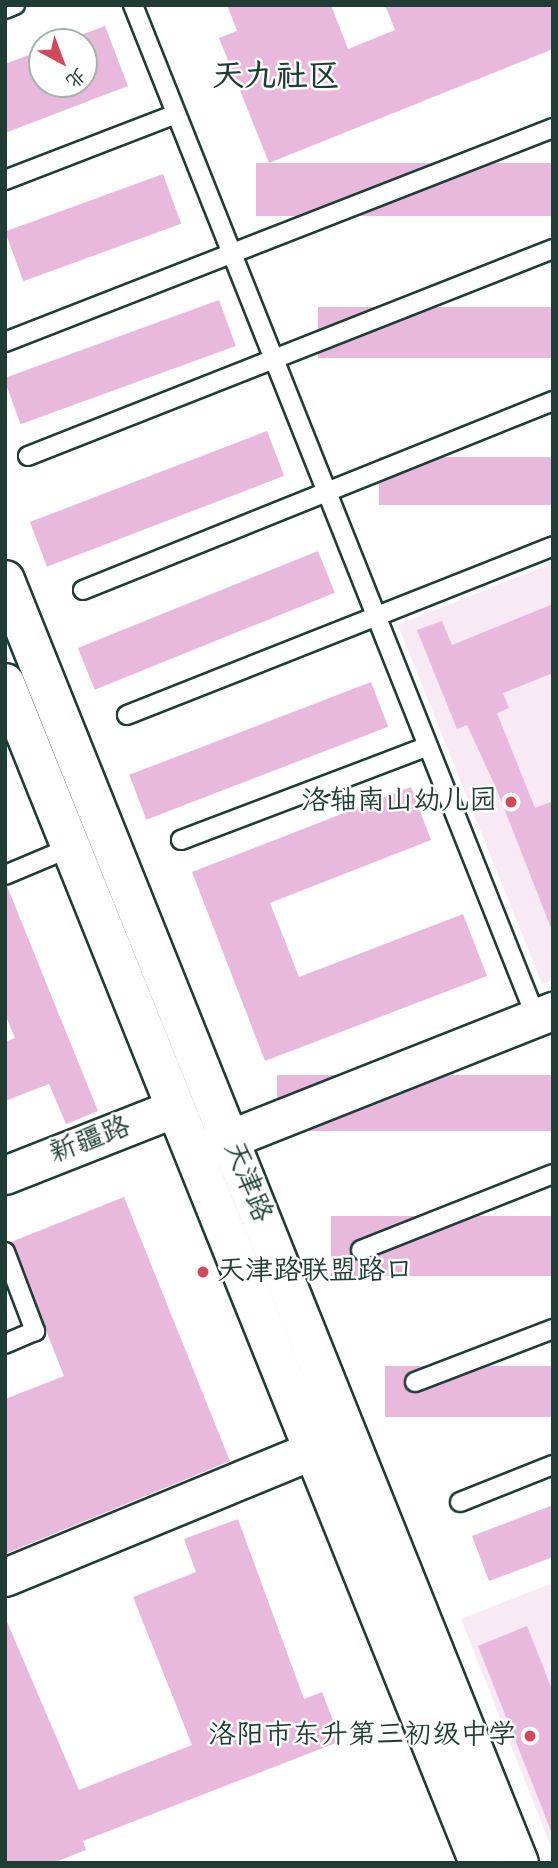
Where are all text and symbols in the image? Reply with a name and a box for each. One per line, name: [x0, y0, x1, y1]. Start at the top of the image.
north arrow: [28, 28, 98, 98]
district label: 天九社区: [212, 58, 340, 96]
text: 北: [60, 62, 91, 93]
place label: 洛轴南山幼儿园: [301, 785, 497, 819]
marker: 洛轴南山幼儿园: [503, 794, 519, 810]
street label: 新疆路: [45, 1110, 135, 1172]
street label: 天津路: [216, 1137, 278, 1227]
place label: 天津路联盟路口: [217, 1255, 413, 1289]
marker: 天津路联盟路口: [195, 1264, 211, 1280]
place label: 洛阳市东升第三初级中学: [208, 1719, 516, 1753]
marker: 洛阳市东升第三初级中学: [522, 1728, 538, 1744]

